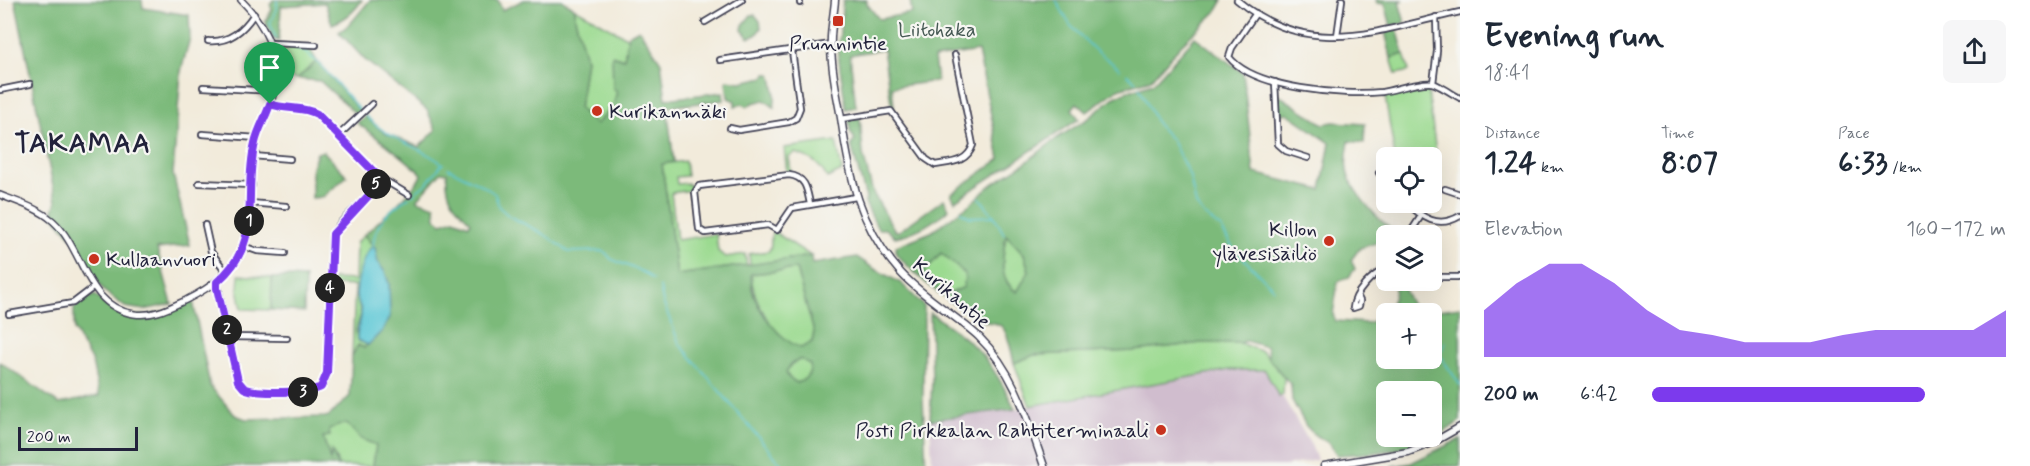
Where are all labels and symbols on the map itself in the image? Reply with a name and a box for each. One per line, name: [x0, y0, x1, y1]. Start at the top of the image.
marker: Prunnintie: [831, 14, 845, 28]
park label: Liitohaka: [898, 16, 976, 44]
place label: Prunnintie: [789, 30, 887, 58]
pin: [244, 42, 295, 104]
place label: Kurikanmäki: [609, 98, 727, 126]
marker: Kurikanmäki: [590, 104, 604, 118]
district label: TAKAMAA: [15, 127, 151, 162]
pin: 5: [361, 169, 391, 199]
pin: 1: [234, 206, 264, 236]
place label: Killon ylävesisäiliö: [1212, 216, 1317, 268]
marker: Killon ylävesisäiliö: [1322, 234, 1336, 248]
place label: Kullaanvuori: [106, 246, 216, 274]
marker: Kullaanvuori: [87, 252, 101, 266]
street label: Kurikantie: [906, 252, 997, 336]
pin: 4: [315, 273, 345, 303]
pin: 2: [212, 315, 242, 345]
pin: 3: [288, 377, 318, 407]
place label: Posti Pirkkalan Rahtiterminaali: [856, 417, 1149, 445]
marker: Posti Pirkkalan Rahtiterminaali: [1154, 423, 1168, 437]
scale bar: [18, 424, 138, 452]

